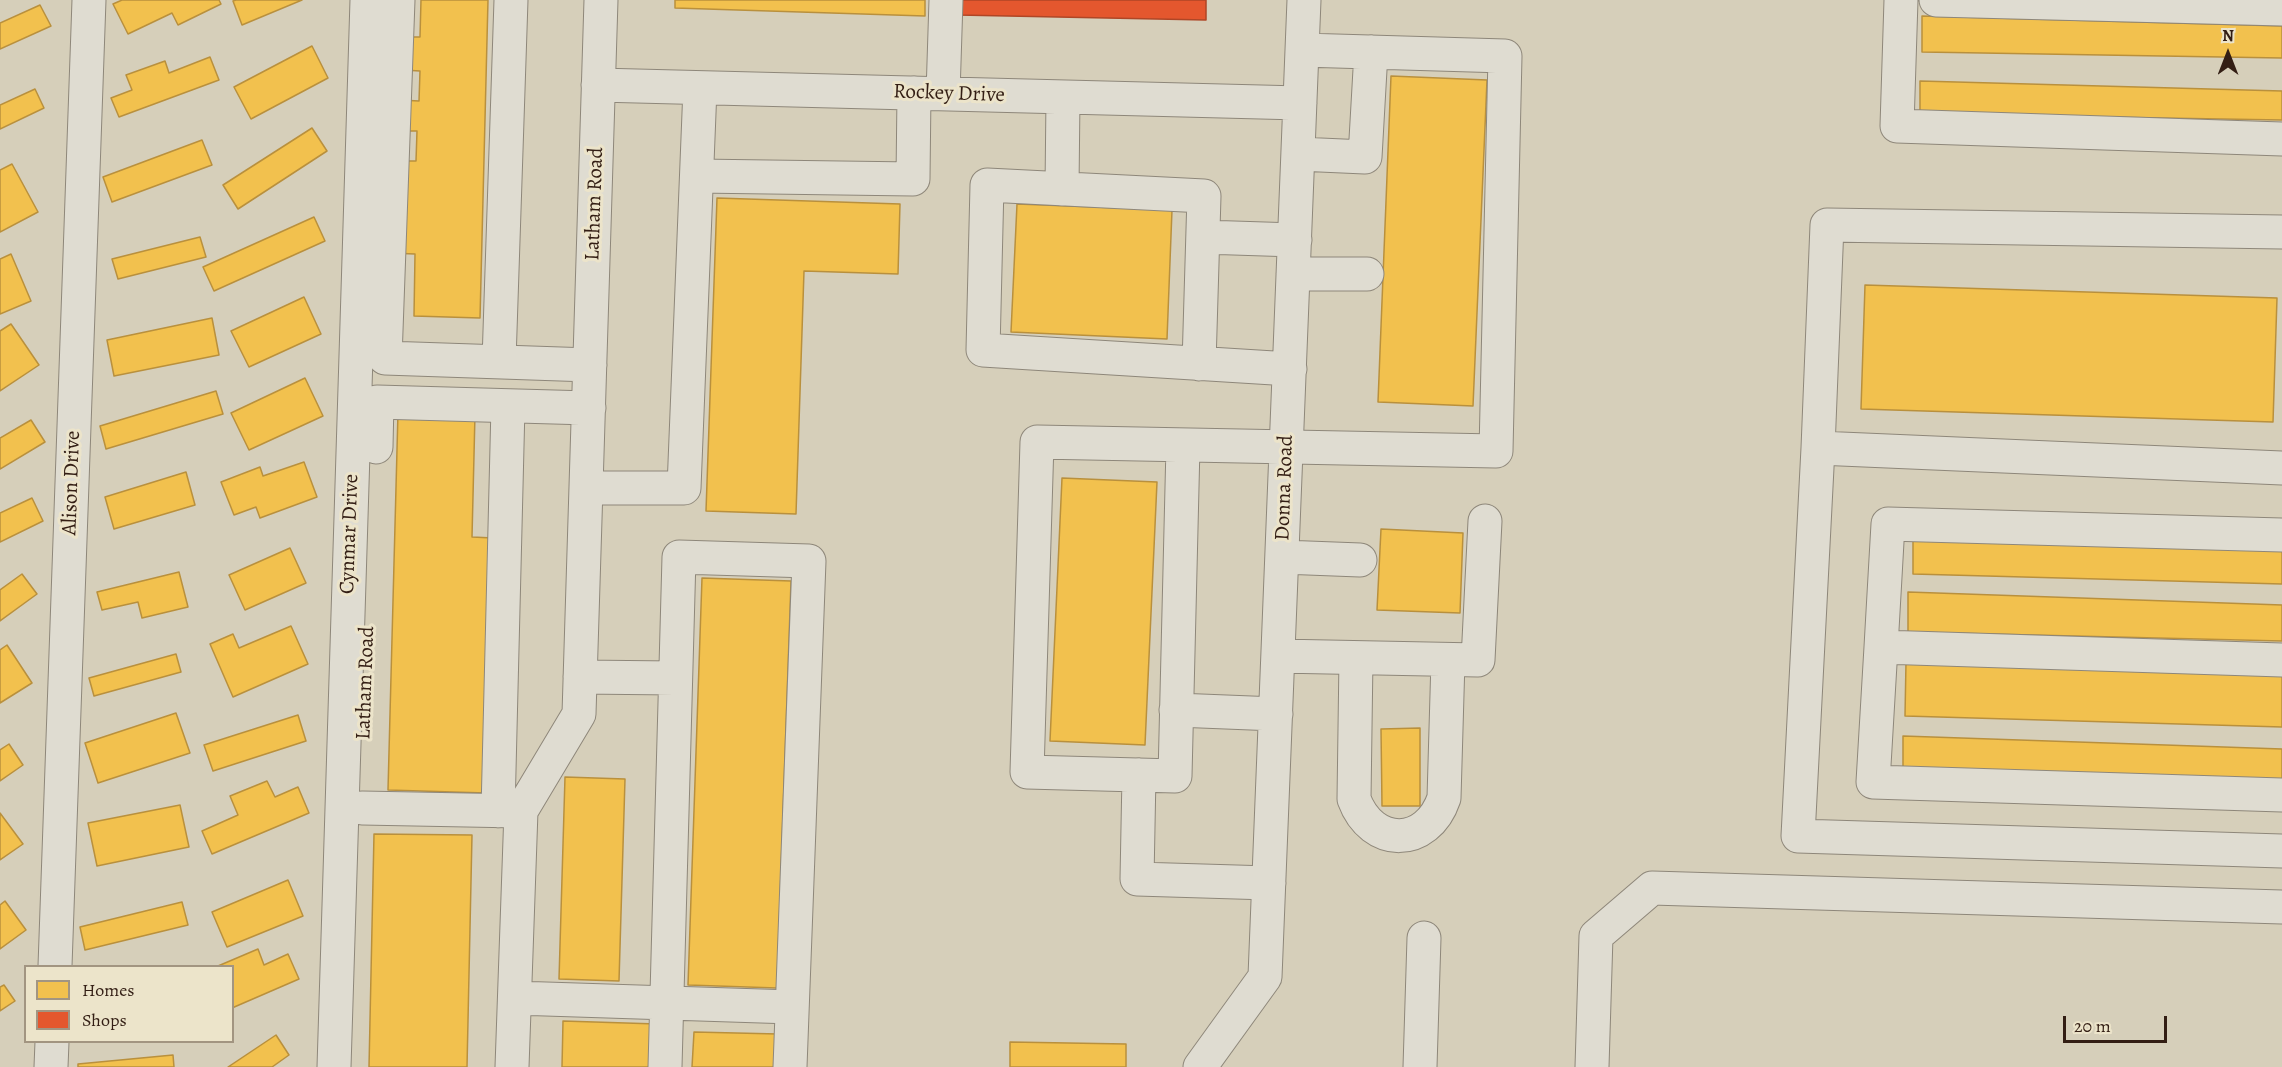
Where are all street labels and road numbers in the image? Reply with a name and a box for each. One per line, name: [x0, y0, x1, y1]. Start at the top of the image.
street label: Rockey Drive: [893, 79, 1005, 109]
street label: Latham Road: [580, 147, 610, 261]
street label: Alison Drive: [58, 430, 86, 536]
street label: Donna Road: [1271, 435, 1299, 541]
street label: Cynmar Drive: [335, 473, 365, 595]
street label: Latham Road: [351, 626, 381, 740]

